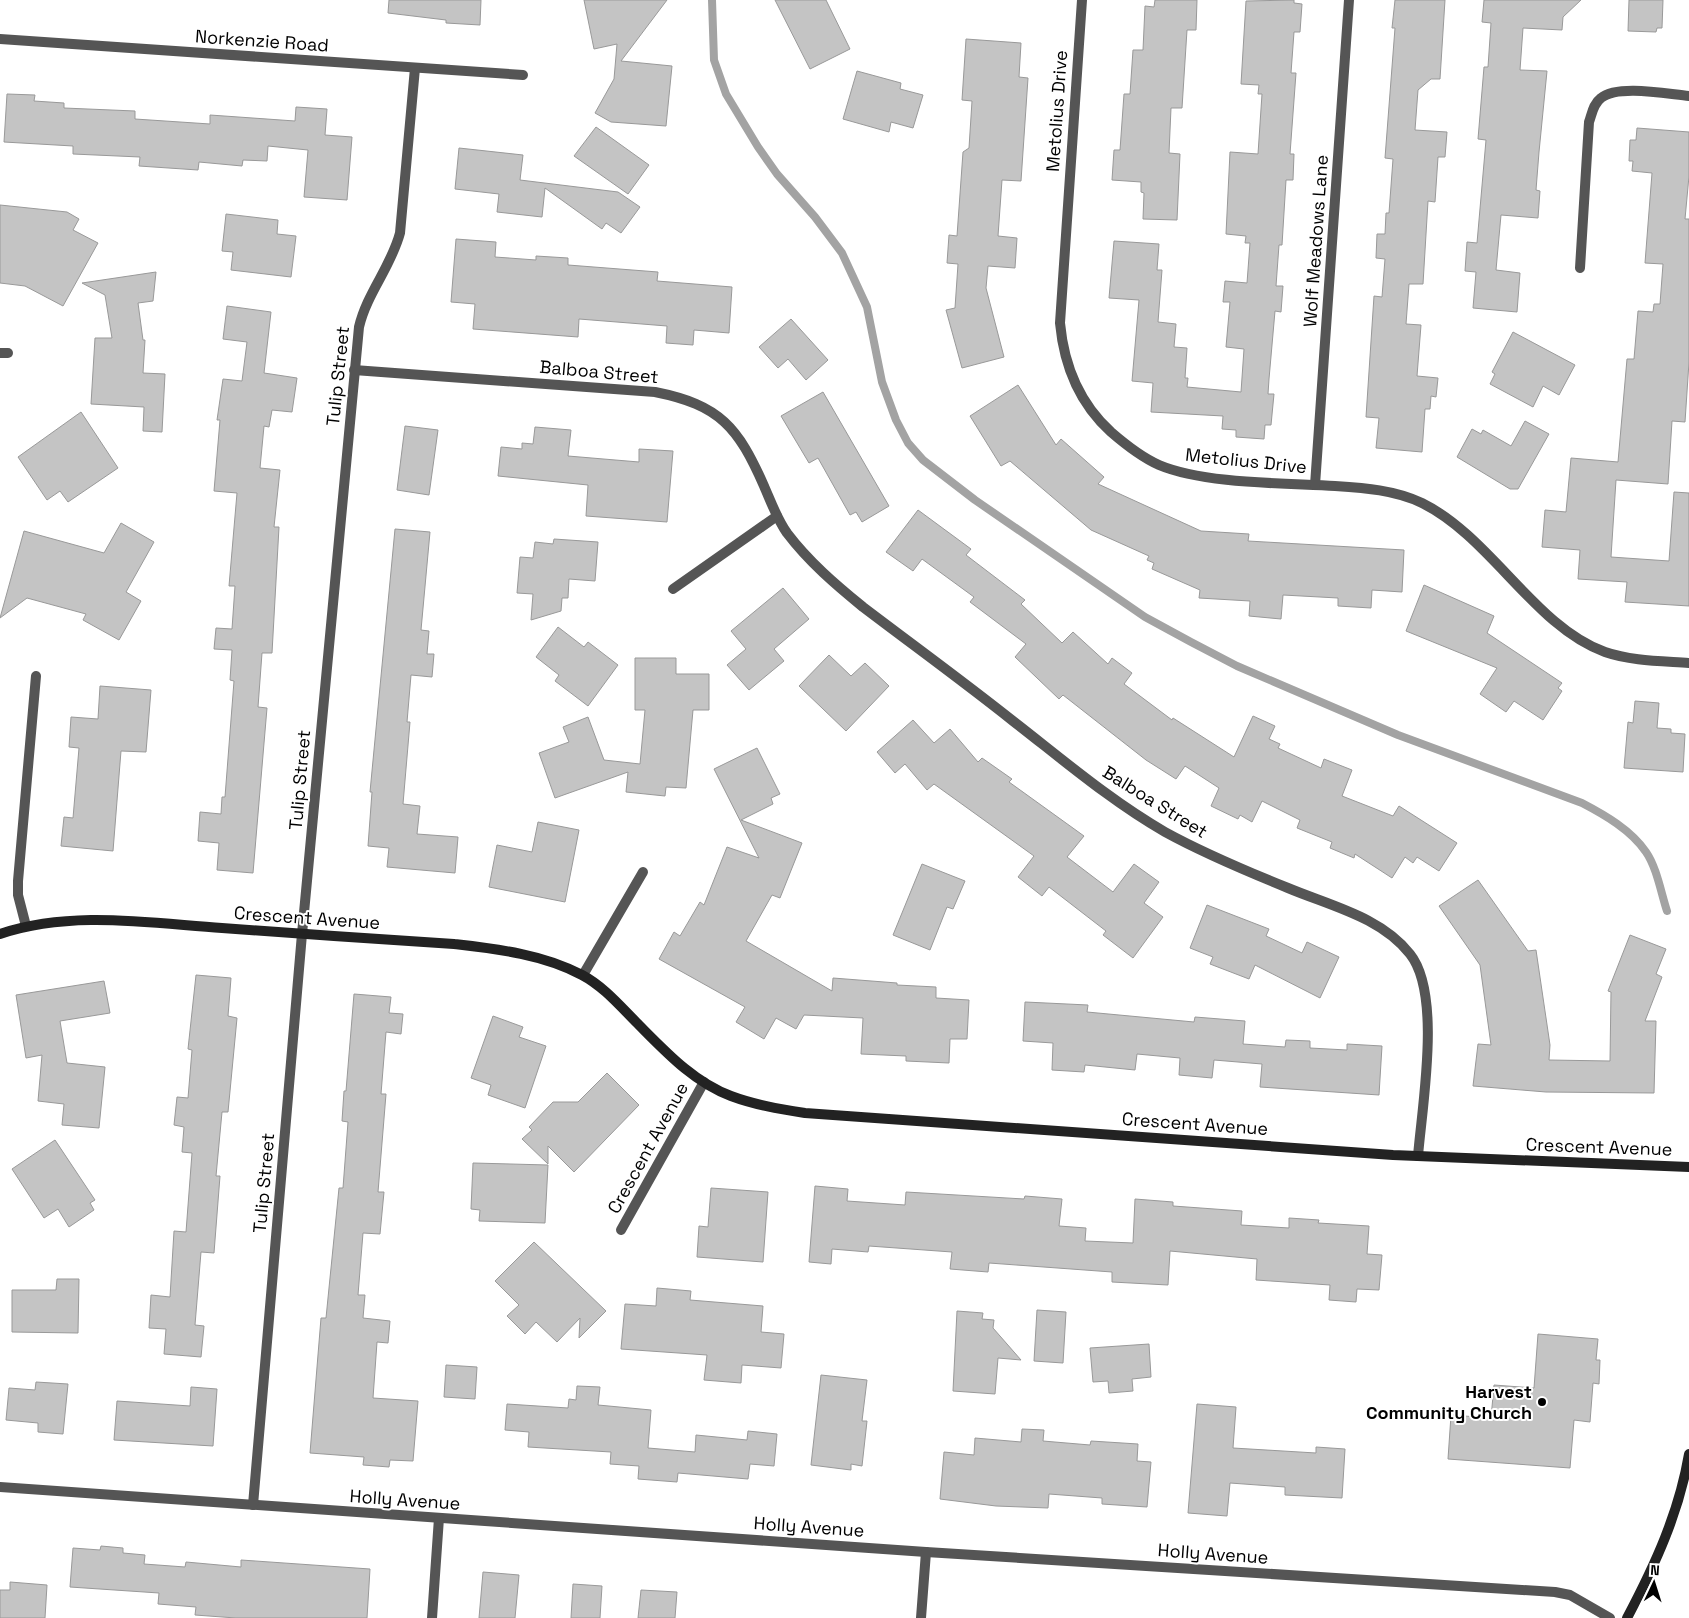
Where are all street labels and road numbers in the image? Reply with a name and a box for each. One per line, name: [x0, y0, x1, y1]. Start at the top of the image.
street label: Norkenzie Road: [194, 24, 330, 57]
street label: Metolius Drive: [1041, 49, 1072, 173]
street label: Wolf Meadows Lane: [1298, 154, 1333, 328]
street label: Tulip Street: [321, 325, 354, 427]
street label: Balboa Street: [539, 355, 659, 388]
street label: Metolius Drive: [1184, 443, 1308, 478]
street label: Tulip Street: [284, 729, 315, 831]
street label: Balboa Street: [1099, 760, 1212, 843]
street label: Crescent Avenue: [233, 901, 381, 934]
street label: Crescent Avenue: [602, 1078, 693, 1217]
street label: Crescent Avenue: [1121, 1107, 1269, 1140]
street label: Tulip Street: [248, 1132, 279, 1234]
street label: Crescent Avenue: [1525, 1132, 1673, 1161]
street label: Holly Avenue: [349, 1484, 461, 1515]
street label: Holly Avenue: [753, 1511, 865, 1542]
street label: Holly Avenue: [1157, 1538, 1269, 1569]

